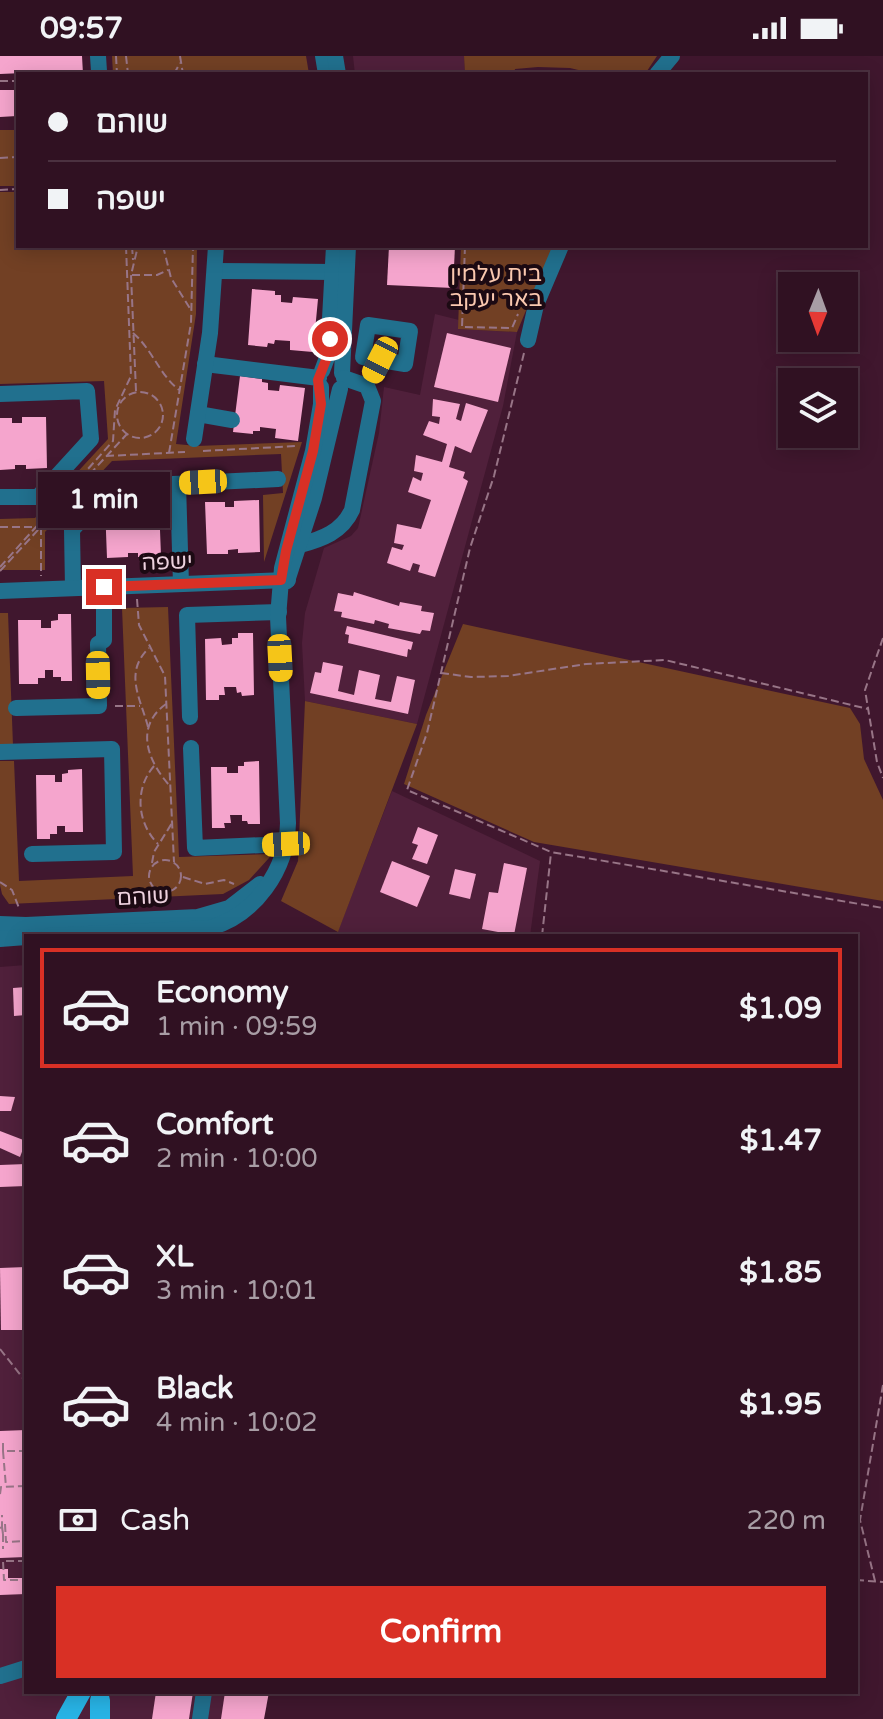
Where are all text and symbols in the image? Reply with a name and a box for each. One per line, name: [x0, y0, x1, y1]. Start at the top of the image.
text: 09:57: [40, 10, 123, 47]
text: שוהם: [96, 104, 168, 141]
text: ישפה: [96, 181, 166, 218]
park label: בית עלמין באר יעקב: [450, 261, 542, 312]
north arrow: [778, 272, 858, 352]
map controls: [778, 272, 858, 448]
route start: [312, 321, 348, 357]
car: [358, 333, 402, 387]
button: layers: [778, 368, 858, 448]
car: [178, 469, 228, 495]
callout: 1 min: [38, 471, 170, 527]
text: 1 min: [69, 484, 139, 515]
street label: ישפה: [141, 548, 193, 576]
route end: [86, 569, 122, 605]
car: [267, 633, 293, 683]
car: [86, 651, 110, 699]
car: [261, 831, 311, 857]
street label: שוהם: [116, 883, 170, 911]
icon: car: [60, 972, 132, 1044]
text: Economy: [156, 974, 289, 1011]
text: $1.09: [739, 990, 822, 1027]
text: 1 min · 09:59: [156, 1011, 318, 1042]
icon: car: [60, 1104, 132, 1176]
text: Comfort: [156, 1106, 274, 1143]
text: $1.47: [740, 1122, 822, 1159]
text: 2 min · 10:00: [156, 1143, 318, 1174]
icon: car: [60, 1236, 132, 1308]
text: XL: [156, 1238, 193, 1275]
text: $1.85: [739, 1254, 822, 1291]
text: 3 min · 10:01: [156, 1275, 318, 1306]
icon: car: [60, 1368, 132, 1440]
text: Black: [156, 1370, 233, 1407]
text: $1.95: [739, 1386, 822, 1423]
text: 4 min · 10:02: [156, 1407, 318, 1438]
icon: cash: [56, 1498, 100, 1542]
text: Cash: [120, 1502, 190, 1539]
text: 220 m: [746, 1505, 826, 1536]
button: Confirm: [56, 1586, 826, 1678]

